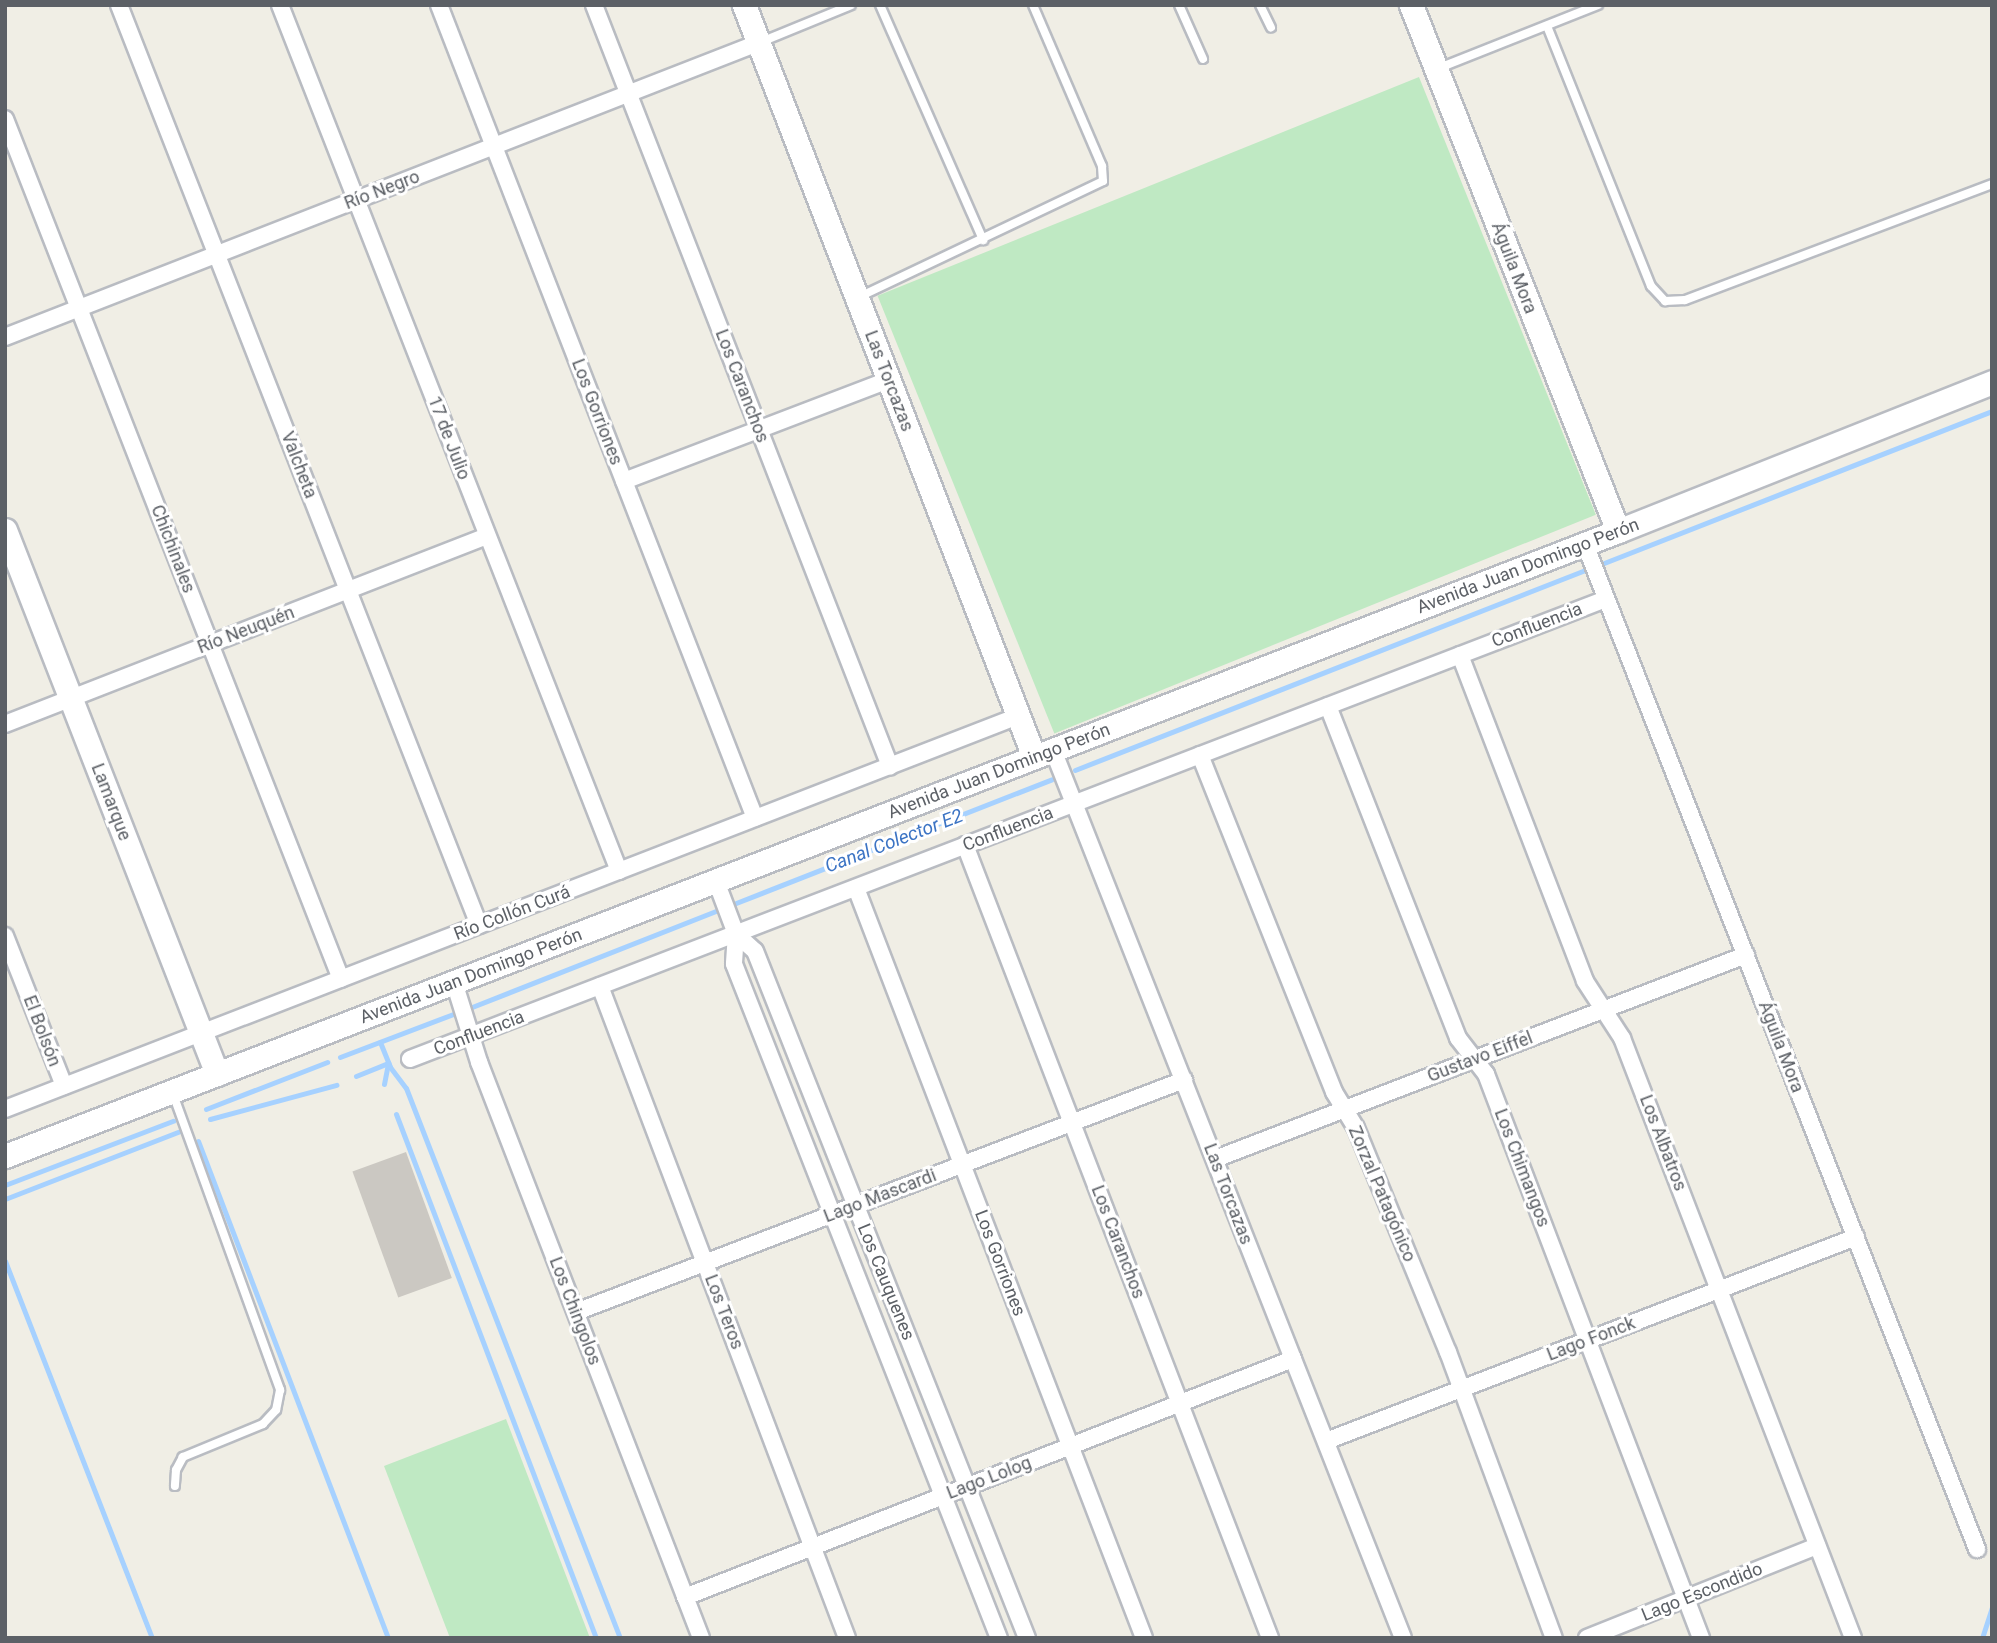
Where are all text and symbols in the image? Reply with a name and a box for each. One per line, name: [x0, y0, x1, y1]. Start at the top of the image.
street label: Río Negro: [341, 166, 423, 214]
street label: Águila Mora: [1487, 219, 1541, 317]
street label: Los Caranchos: [710, 326, 774, 446]
street label: Las Torcazas: [860, 327, 918, 435]
street label: Los Gorriones: [567, 356, 627, 468]
street label: 17 de Julio: [423, 393, 475, 483]
street label: Valcheta: [276, 429, 322, 501]
street label: Chichinales: [146, 502, 200, 596]
street label: Avenida Juan Domingo Perón: [1414, 514, 1642, 618]
street label: Confluencia: [1489, 598, 1585, 652]
street label: Río Neuquén: [194, 602, 298, 658]
street label: Avenida Juan Domingo Perón: [885, 719, 1113, 823]
street label: Lamarque: [86, 760, 136, 844]
street label: Confluencia: [960, 802, 1056, 856]
water label: Canal Colector E2: [822, 804, 966, 878]
street label: Río Collón Curá: [451, 881, 573, 945]
street label: Avenida Juan Domingo Perón: [357, 924, 585, 1028]
street label: El Bolsón: [19, 992, 65, 1070]
street label: Águila Mora: [1754, 998, 1808, 1096]
street label: Confluencia: [431, 1006, 527, 1060]
street label: Gustavo Eiffel: [1424, 1027, 1536, 1087]
street label: Los Albatros: [1635, 1092, 1691, 1194]
street label: Los Chimangos: [1490, 1106, 1554, 1230]
street label: Zorzal Patagónico: [1344, 1123, 1420, 1265]
street label: Las Torcazas: [1199, 1140, 1257, 1248]
street label: Lago Mascardi: [821, 1165, 939, 1227]
street label: Los Caranchos: [1086, 1182, 1150, 1302]
street label: Los Gorriones: [970, 1207, 1030, 1319]
street label: Los Cauquenes: [853, 1221, 919, 1343]
street label: Los Chingolos: [544, 1254, 606, 1368]
street label: Los Teros: [700, 1271, 748, 1353]
street label: Lago Fonck: [1544, 1312, 1638, 1366]
street label: Lago Lolog: [944, 1452, 1034, 1504]
street label: Lago Escondido: [1638, 1558, 1766, 1626]

